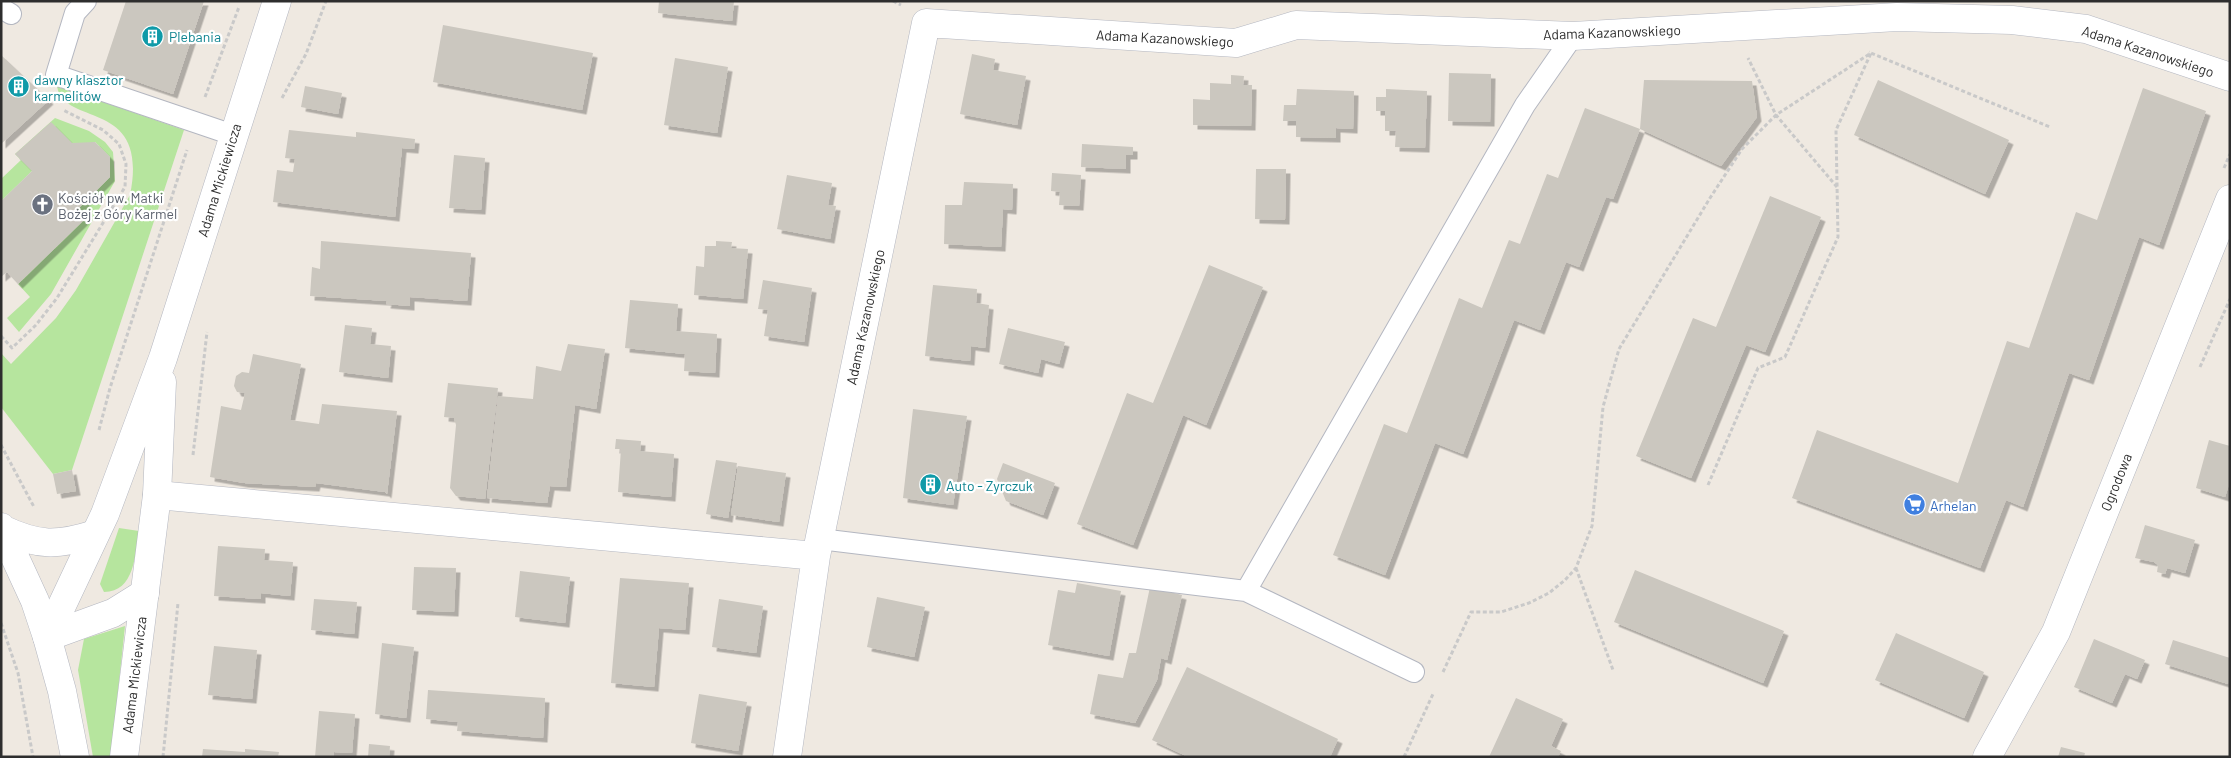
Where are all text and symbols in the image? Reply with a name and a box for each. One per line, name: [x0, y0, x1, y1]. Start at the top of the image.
street label: Adama Kazanowskiego: [1543, 21, 1681, 43]
street label: Adama Kazanowskiego: [2080, 22, 2216, 80]
building icon: Plebania: [141, 24, 165, 48]
street label: Adama Kazanowskiego: [1096, 26, 1234, 50]
place label: Plebania: [169, 28, 221, 45]
place label: dawny klasztor karmelitów: [34, 71, 123, 104]
building icon: dawny klasztor karmelitów: [6, 75, 30, 99]
street label: Adama Mickiewicza: [194, 121, 244, 239]
place label: Kościół pw. Matki Bożej z Góry Karmel: [58, 189, 177, 222]
church icon: Kościół pw. Matki Bożej z Góry Karmel: [30, 193, 54, 217]
street label: Adama Kazanowskiego: [842, 248, 888, 386]
street label: Ogrodowa: [2097, 451, 2135, 513]
building icon: Auto - Zyrczuk: [918, 473, 942, 497]
place label: Auto - Zyrczuk: [946, 477, 1033, 494]
supermarket icon: Arhelan: [1902, 493, 1926, 517]
place label: Arhelan: [1930, 497, 1976, 514]
street label: Adama Mickiewicza: [118, 616, 150, 734]

